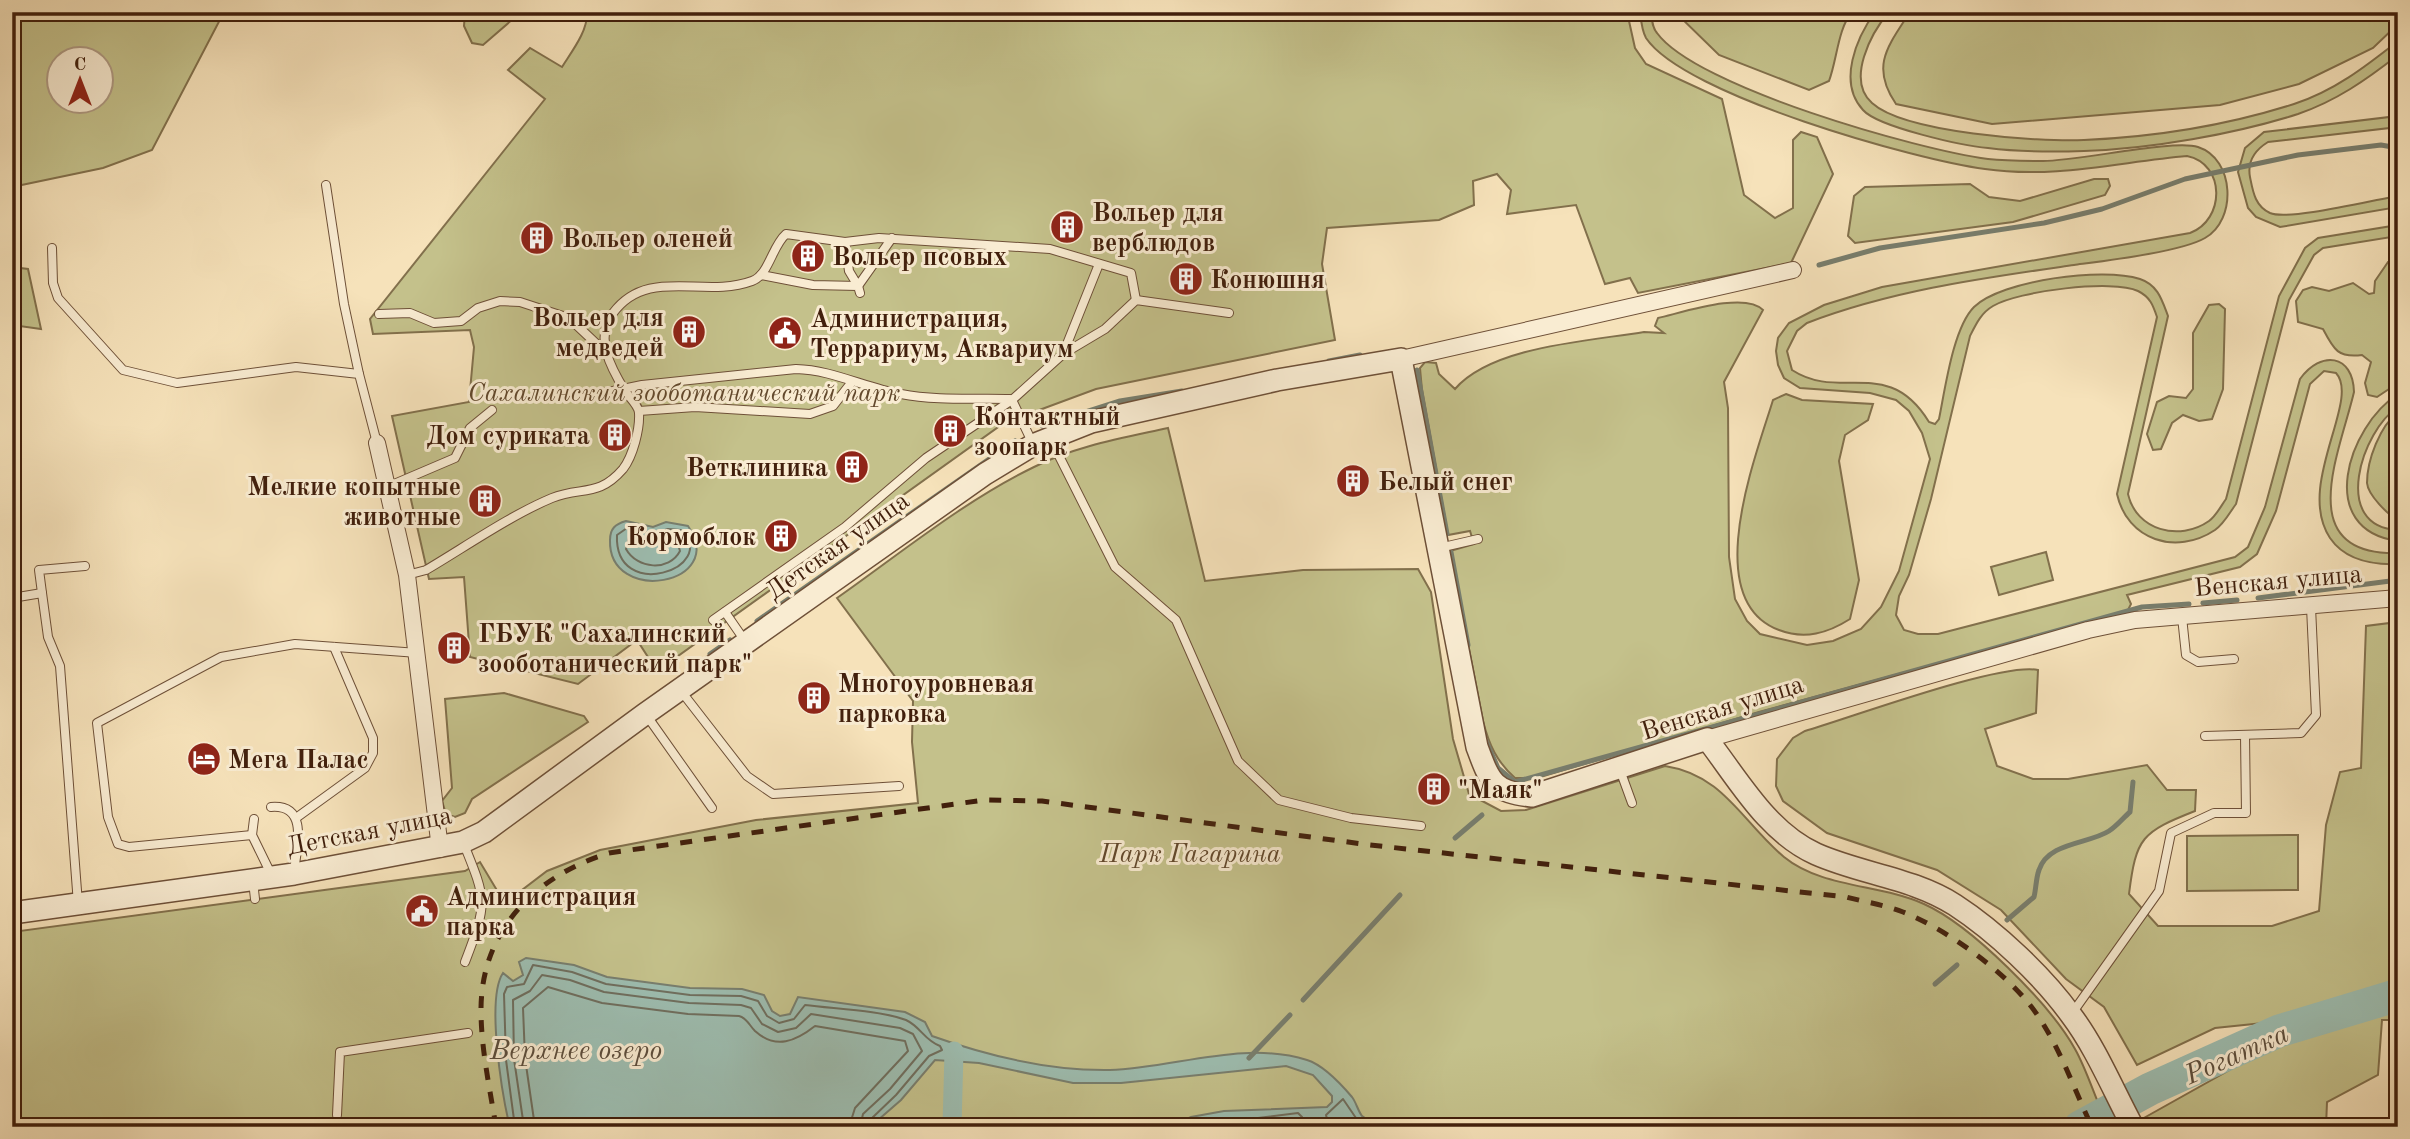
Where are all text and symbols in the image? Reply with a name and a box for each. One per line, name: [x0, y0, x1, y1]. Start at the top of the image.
north arrow: [46, 46, 116, 116]
text: С: [74, 56, 86, 75]
place label: Вольер для верблюдов: [1092, 201, 1224, 257]
building icon: Вольер для верблюдов: [1048, 208, 1086, 246]
building icon: Вольер оленей: [518, 219, 556, 257]
place label: Вольер оленей: [562, 227, 733, 253]
building icon: Вольер псовых: [789, 237, 827, 275]
place label: Вольер псовых: [832, 245, 1007, 271]
building icon: Конюшня: [1167, 260, 1205, 298]
place label: Конюшня: [1210, 268, 1325, 294]
place label: Вольер для медведей: [532, 306, 664, 362]
place label: Администрация, Террариум, Аквариум: [810, 307, 1074, 363]
building icon: Вольер для медведей: [670, 313, 708, 351]
public building icon: Администрация, Террариум, Аквариум: [766, 314, 804, 352]
park label: Сахалинский зооботанический парк: [467, 381, 901, 407]
place label: Контактный зоопарк: [974, 405, 1120, 461]
building icon: Контактный зоопарк: [931, 412, 969, 450]
building icon: Дом суриката: [596, 416, 634, 454]
place label: Дом суриката: [426, 424, 590, 450]
building icon: Ветклиника: [833, 448, 871, 486]
place label: Ветклиника: [686, 456, 828, 482]
building icon: Белый снег: [1334, 462, 1372, 500]
place label: Белый снег: [1378, 470, 1513, 496]
place label: Мелкие копытные животные: [247, 475, 461, 531]
building icon: Мелкие копытные животные: [466, 482, 504, 520]
street label: Детская улица: [762, 488, 915, 605]
building icon: Кормоблок: [762, 517, 800, 555]
place label: Кормоблок: [626, 525, 756, 551]
street label: Венская улица: [2193, 562, 2363, 602]
place label: ГБУК "Сахалинский зооботанический парк": [478, 622, 752, 678]
building icon: ГБУК "Сахалинский зооботанический парк": [435, 629, 473, 667]
place label: Многоуровневая парковка: [838, 672, 1034, 728]
street label: Венская улица: [1638, 672, 1807, 746]
building icon: Многоуровневая парковка: [795, 679, 833, 717]
hotel icon: Мега Палас: [185, 740, 223, 778]
place label: Мега Палас: [228, 748, 369, 774]
building icon: "Маяк": [1415, 770, 1453, 808]
place label: "Маяк": [1458, 778, 1542, 804]
street label: Детская улица: [284, 803, 454, 861]
park label: Парк Гагарина: [1098, 842, 1281, 868]
place label: Администрация парка: [446, 885, 636, 941]
public building icon: Администрация парка: [403, 892, 441, 930]
water label: Рогатка: [2180, 1020, 2294, 1091]
water label: Верхнее озеро: [489, 1038, 662, 1066]

